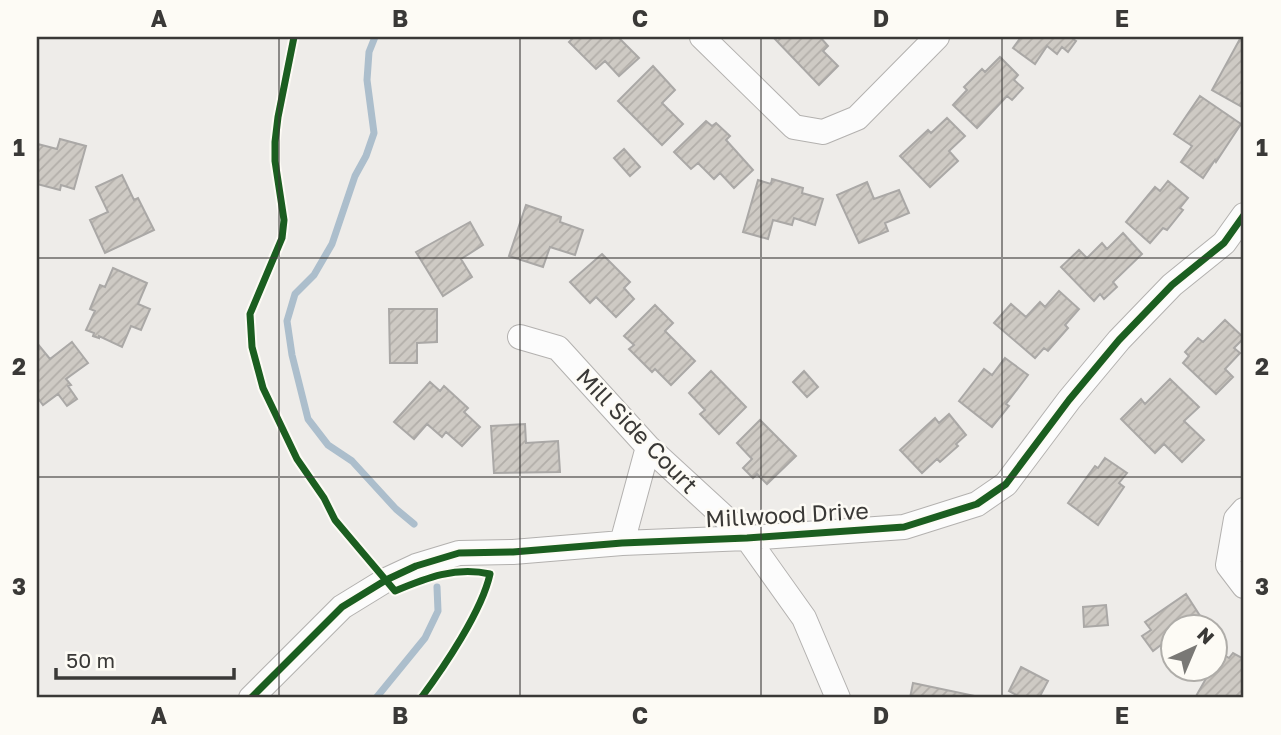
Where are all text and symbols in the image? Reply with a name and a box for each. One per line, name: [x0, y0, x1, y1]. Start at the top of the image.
text: A: [151, 4, 168, 32]
text: B: [392, 4, 408, 32]
text: C: [632, 4, 648, 32]
text: D: [873, 4, 889, 32]
text: E: [1115, 4, 1129, 32]
text: 1: [13, 133, 25, 161]
text: 1: [1256, 133, 1268, 161]
text: 2: [12, 352, 26, 380]
text: 2: [1255, 352, 1269, 380]
street label: Mill Side Court: [571, 362, 704, 498]
street label: Millwood Drive: [705, 496, 869, 532]
text: 3: [12, 572, 26, 600]
text: 3: [1255, 572, 1269, 600]
north arrow: [1158, 612, 1228, 682]
text: N: [1193, 622, 1219, 649]
scale bar: [56, 637, 234, 681]
text: 50 m: [66, 647, 115, 673]
text: A: [151, 701, 168, 729]
text: B: [392, 701, 408, 729]
text: C: [632, 701, 648, 729]
text: D: [873, 701, 889, 729]
text: E: [1115, 701, 1129, 729]

